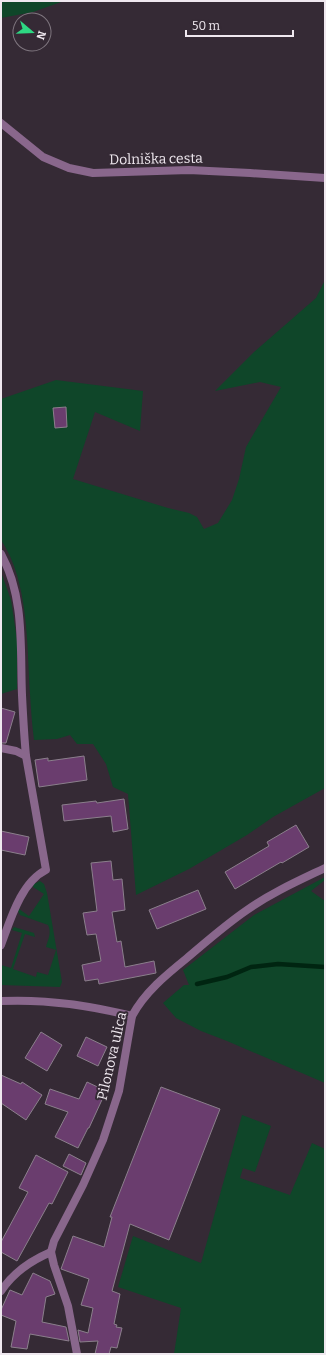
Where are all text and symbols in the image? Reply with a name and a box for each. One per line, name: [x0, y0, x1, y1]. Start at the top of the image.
north arrow: [12, 12, 52, 52]
scale bar: [186, 12, 293, 38]
text: 50 m: [192, 19, 221, 33]
text: N: [33, 29, 49, 42]
street label: Dolniška cesta: [109, 150, 203, 168]
street label: Pilonova ulica: [94, 1010, 130, 1102]

